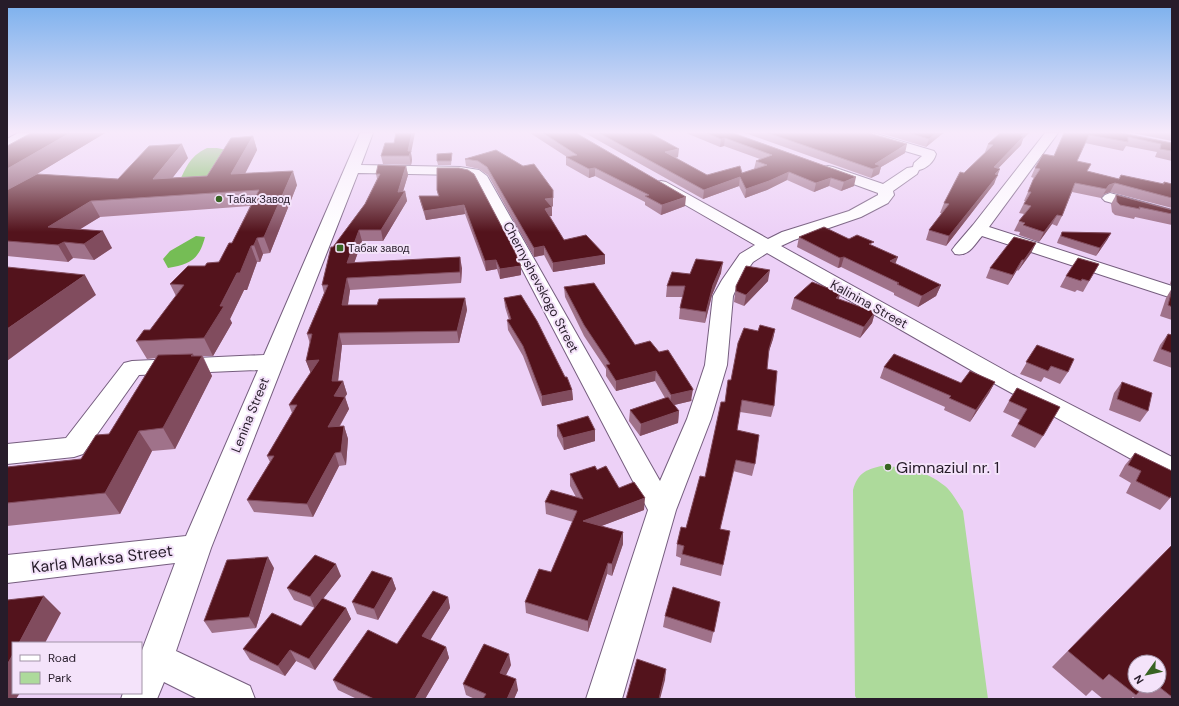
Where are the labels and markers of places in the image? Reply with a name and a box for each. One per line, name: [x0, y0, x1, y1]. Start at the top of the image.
place label: Табак Завод: [227, 192, 291, 206]
marker: Табак Завод: [214, 194, 224, 204]
place label: Табак завод: [348, 241, 410, 255]
marker: Табак завод: [335, 243, 345, 253]
place label: Gimnaziul nr. 1: [896, 457, 999, 478]
marker: Gimnaziul nr. 1: [883, 462, 893, 472]

